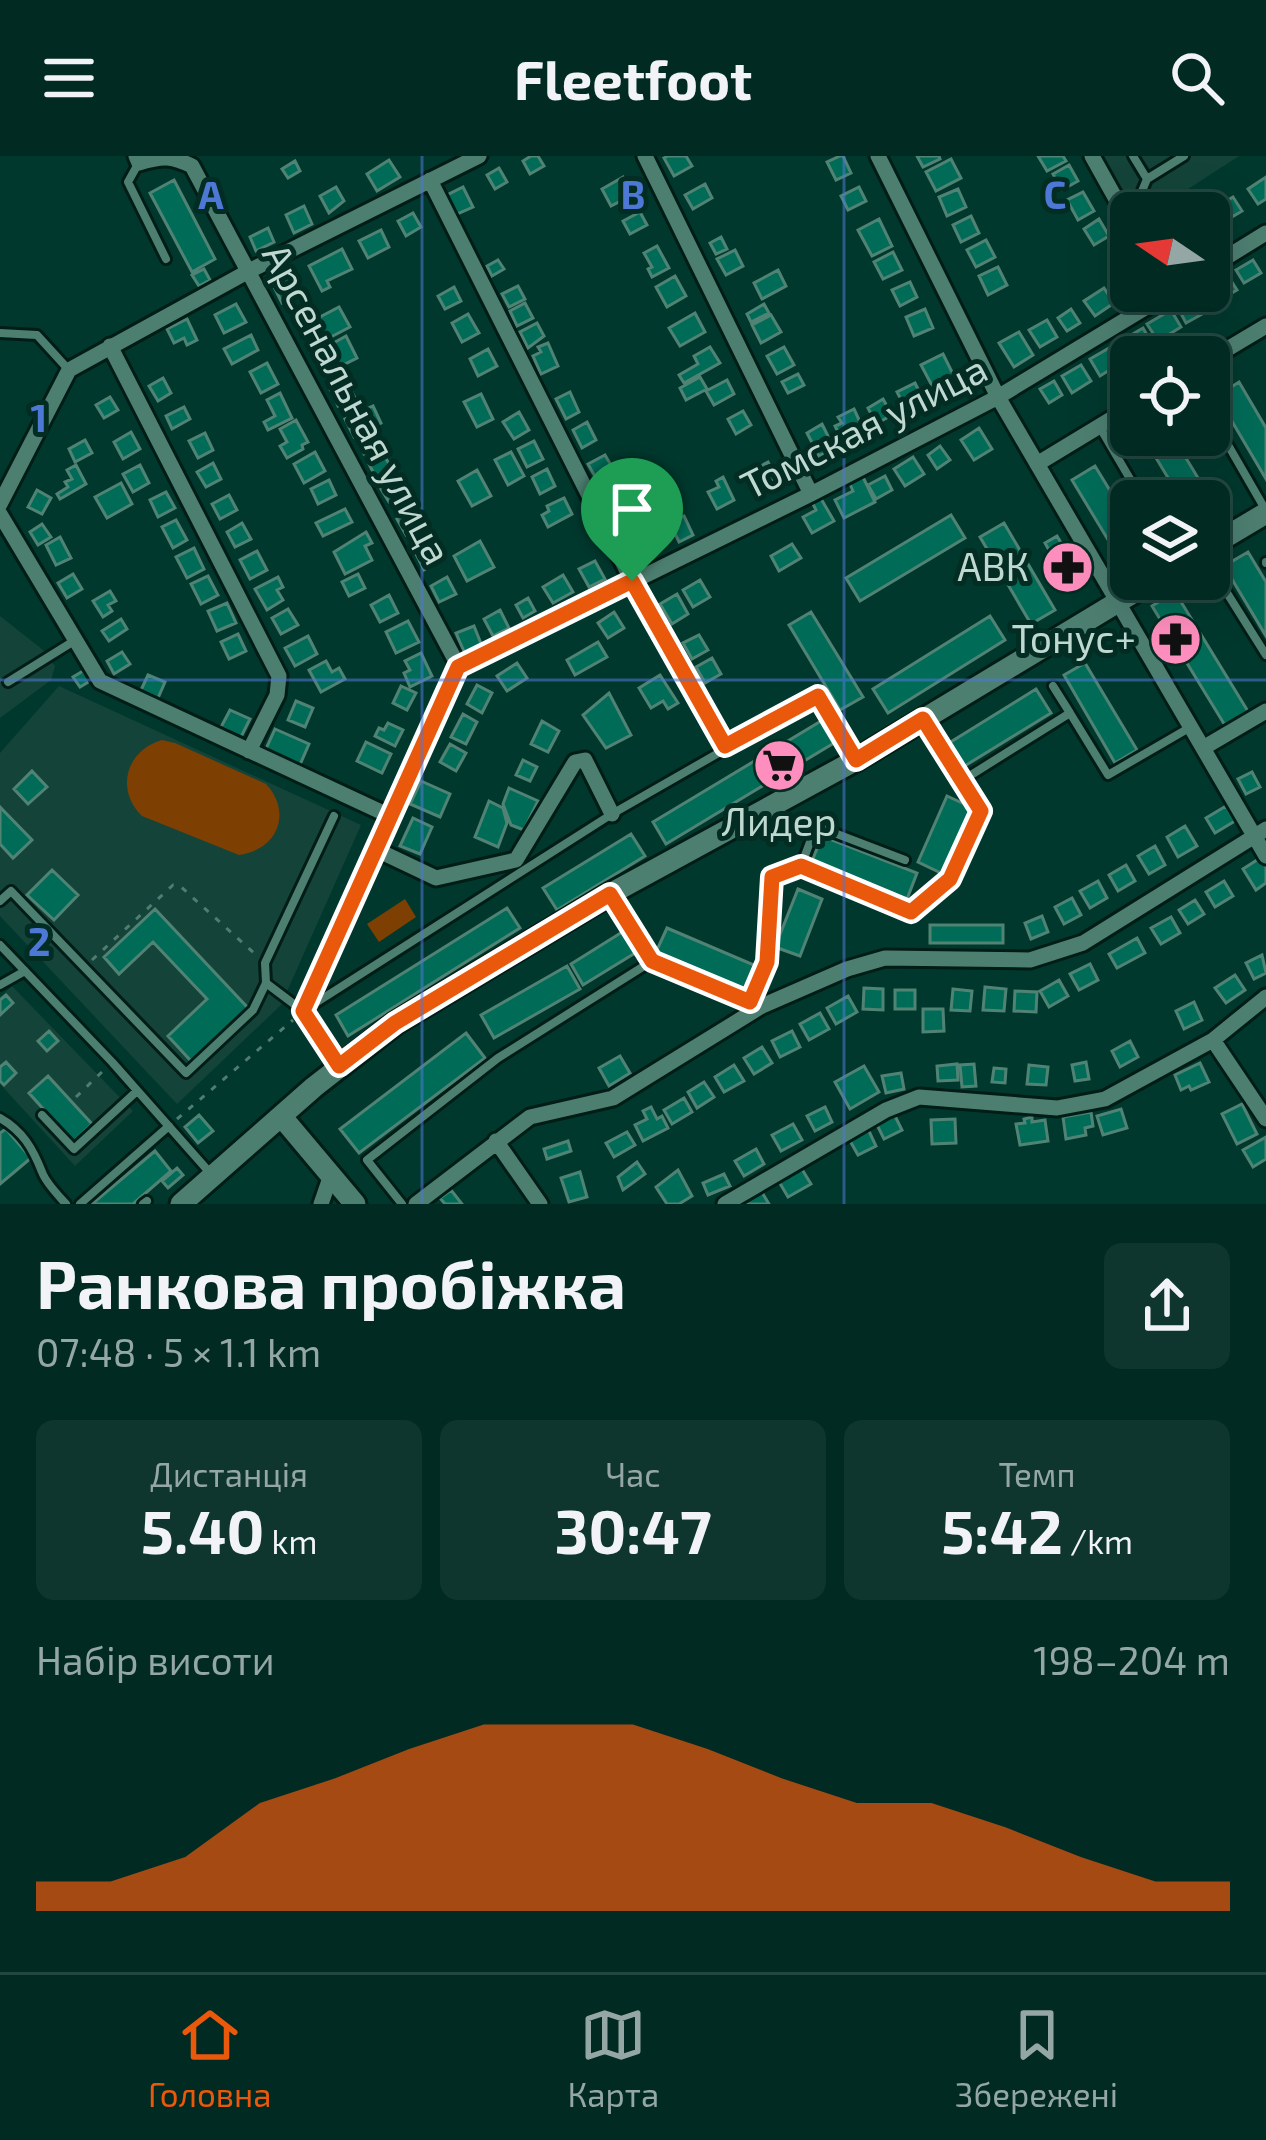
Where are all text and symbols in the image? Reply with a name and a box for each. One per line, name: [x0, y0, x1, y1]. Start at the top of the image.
icon: menu: [36, 45, 102, 111]
icon: search: [1164, 45, 1230, 111]
text: Fleetfoot: [514, 46, 752, 111]
text: A: [198, 170, 224, 217]
text: B: [621, 170, 645, 217]
text: C: [1044, 170, 1066, 217]
north arrow: [1110, 192, 1230, 312]
map controls: [1110, 192, 1230, 600]
street label: Арсенальная улица: [253, 235, 463, 572]
button: locate: [1110, 336, 1230, 456]
street label: Томская улица: [732, 343, 995, 509]
text: 1: [31, 393, 47, 440]
pin: [581, 458, 683, 581]
icon: arrive: [599, 476, 665, 542]
button: layers: [1110, 480, 1230, 600]
pharmacy icon: АВК: [1040, 539, 1096, 595]
place label: АВК: [957, 542, 1029, 589]
pharmacy icon: Тонус+: [1147, 611, 1203, 667]
place label: Тонус+: [1012, 614, 1136, 662]
supermarket icon: Лидер: [751, 737, 807, 793]
place label: Лидер: [722, 797, 836, 844]
text: 2: [28, 917, 50, 964]
text: Ранкова пробіжка: [36, 1243, 626, 1322]
button: share: [1104, 1243, 1230, 1369]
text: 07:48 · 5 × 1.1 km: [36, 1328, 321, 1375]
text: Дистанція: [150, 1454, 308, 1494]
text: Час: [605, 1454, 661, 1494]
text: Темп: [999, 1454, 1076, 1494]
text: 5.40: [141, 1494, 264, 1566]
text: 30:47: [554, 1494, 712, 1566]
text: 5:42: [941, 1494, 1063, 1566]
text: km: [264, 1521, 317, 1561]
text: /km: [1063, 1521, 1133, 1561]
text: Набір висоти: [36, 1636, 275, 1683]
text: 198–204 m: [1033, 1636, 1230, 1683]
tab: Головна: [148, 2002, 272, 2114]
tab: Карта: [567, 2002, 659, 2114]
tab: Збережені: [955, 2002, 1118, 2114]

